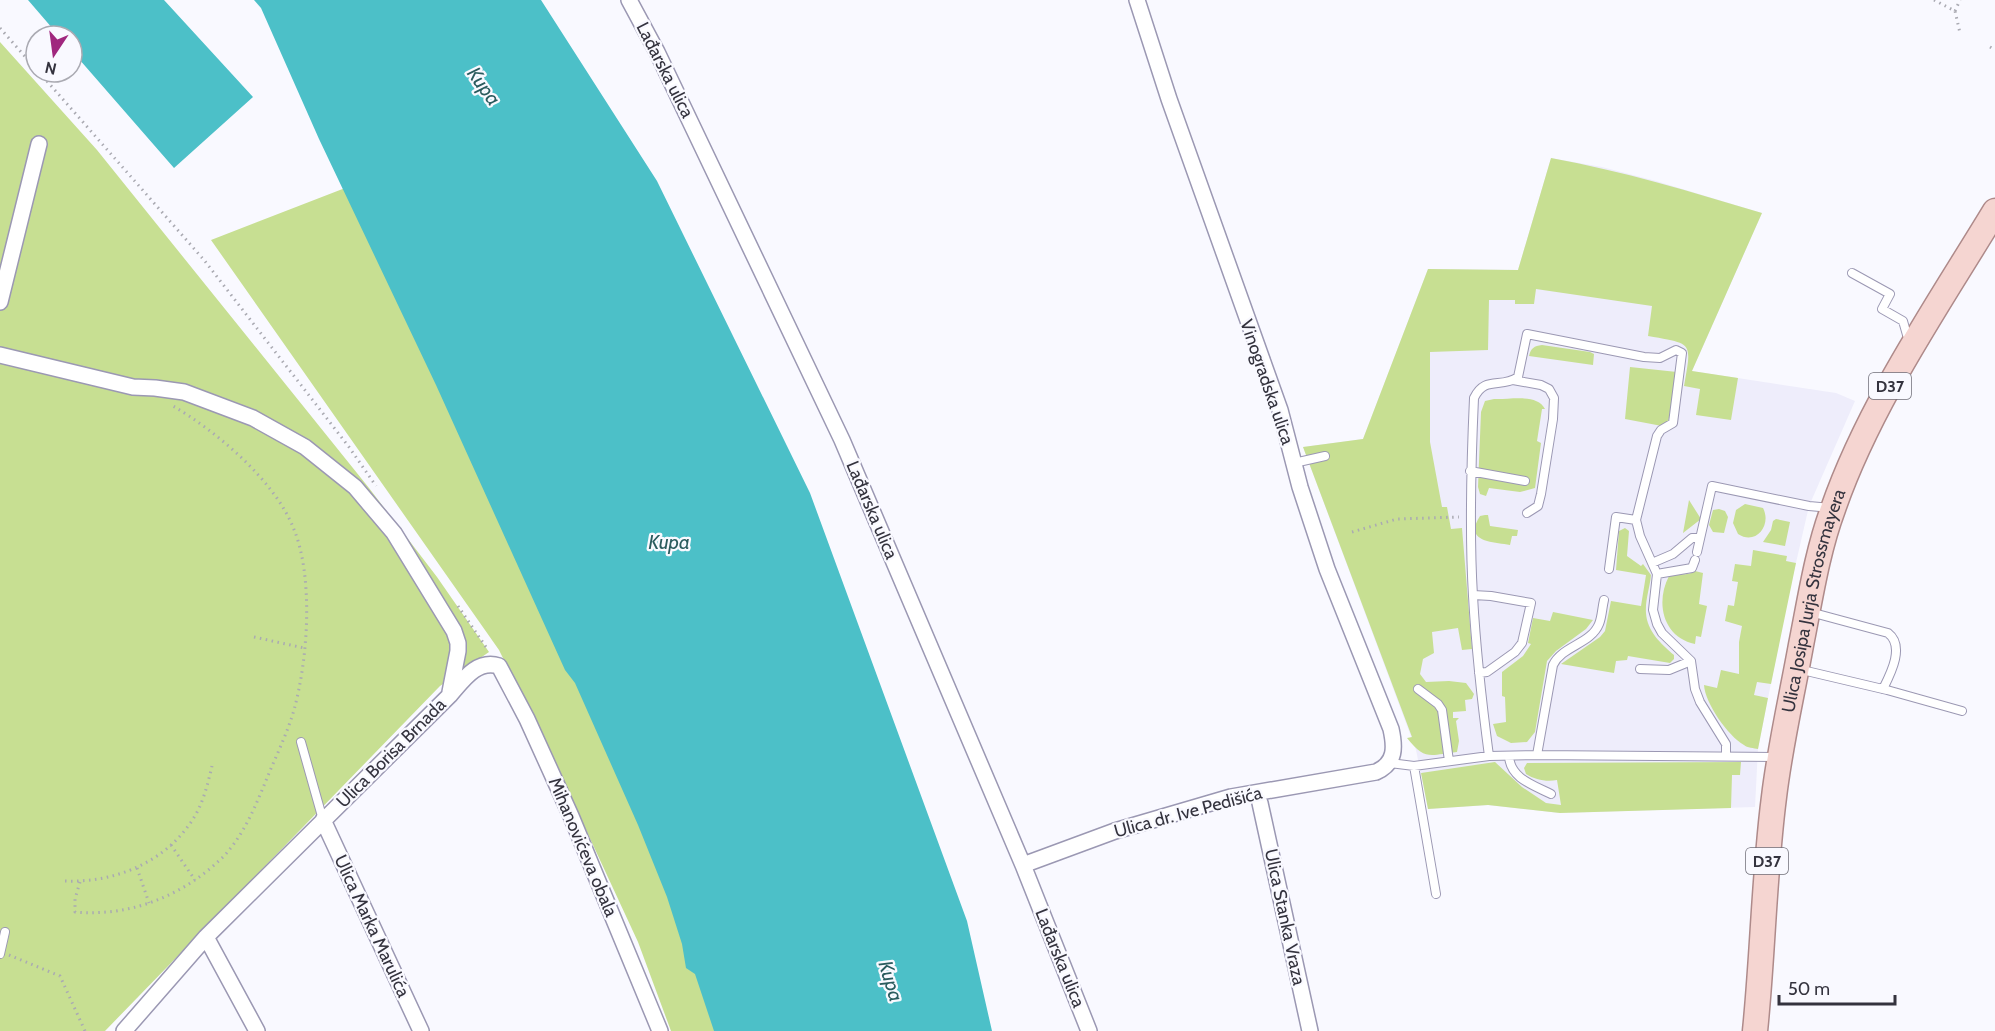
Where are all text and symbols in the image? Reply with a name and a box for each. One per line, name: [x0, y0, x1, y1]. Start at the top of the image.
street label: Lađarska ulica: [631, 18, 699, 122]
north arrow: [24, 24, 84, 84]
text: N: [43, 58, 58, 79]
water label: Kupa: [462, 62, 506, 110]
street label: Vinogradska ulica: [1235, 316, 1299, 448]
road number: D37: [1869, 373, 1911, 399]
street label: Lađarska ulica: [841, 458, 903, 563]
street label: Ulica Josipa Jurja Strossmayera: [1777, 486, 1850, 715]
water label: Kupa: [648, 530, 690, 554]
street label: Ulica Borisa Brnada: [332, 693, 451, 812]
street label: Mihanovićeva obala: [544, 774, 622, 920]
street label: Ulica dr. Ive Pedišića: [1112, 782, 1265, 842]
street label: Ulica Stanka Vraza: [1260, 847, 1310, 988]
road number: D37: [1746, 848, 1788, 874]
street label: Ulica Marka Marulića: [329, 851, 415, 1001]
street label: Lađarska ulica: [1030, 905, 1090, 1011]
water label: Kupa: [873, 958, 909, 1004]
scale bar: [1779, 968, 1894, 1006]
text: 50 m: [1788, 978, 1830, 1000]

